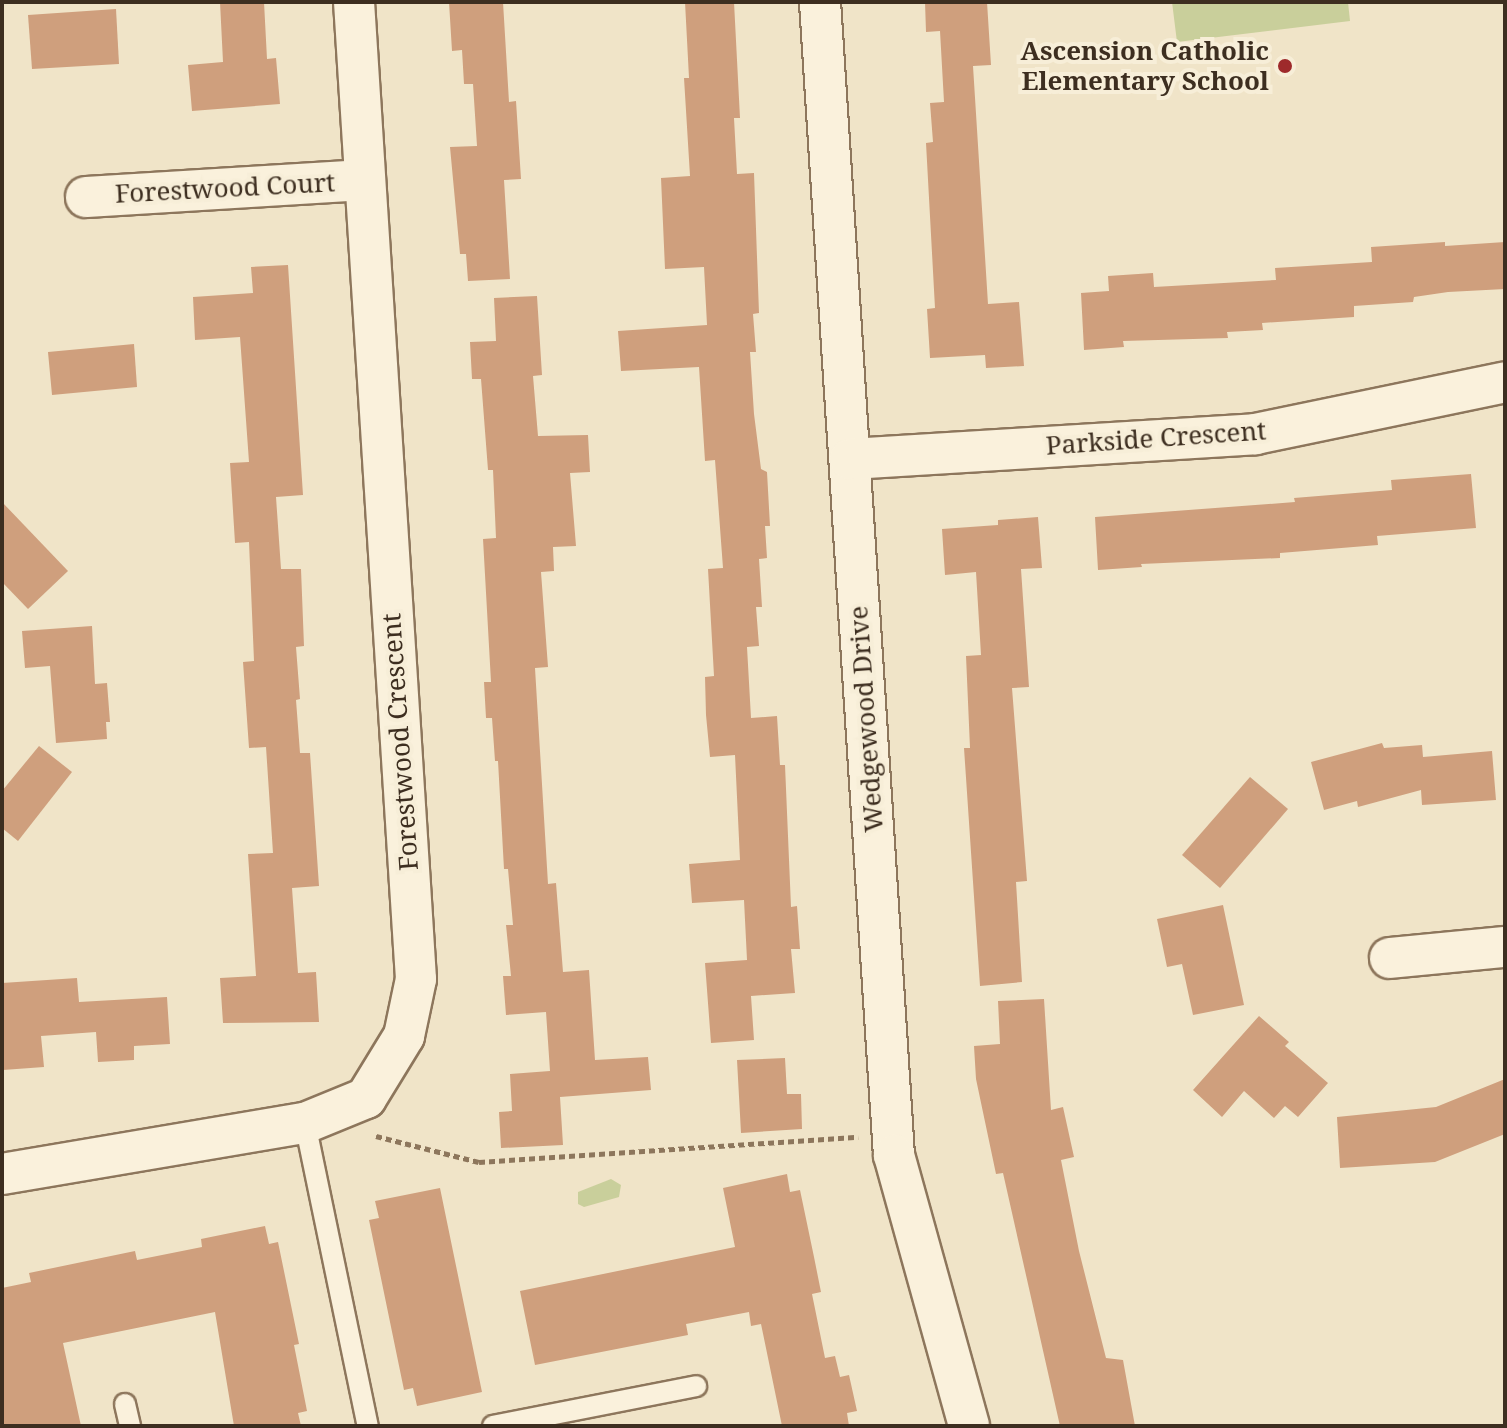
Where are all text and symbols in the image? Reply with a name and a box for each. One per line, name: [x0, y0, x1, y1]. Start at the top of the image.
place label: Ascension Catholic Elementary School: [1020, 35, 1269, 96]
marker: Ascension Catholic Elementary School: [1276, 57, 1294, 75]
street label: Forestwood Court: [114, 167, 336, 209]
street label: Parkside Crescent: [1045, 415, 1267, 461]
street label: Wedgewood Drive: [843, 605, 889, 833]
street label: Forestwood Crescent: [375, 612, 425, 872]

